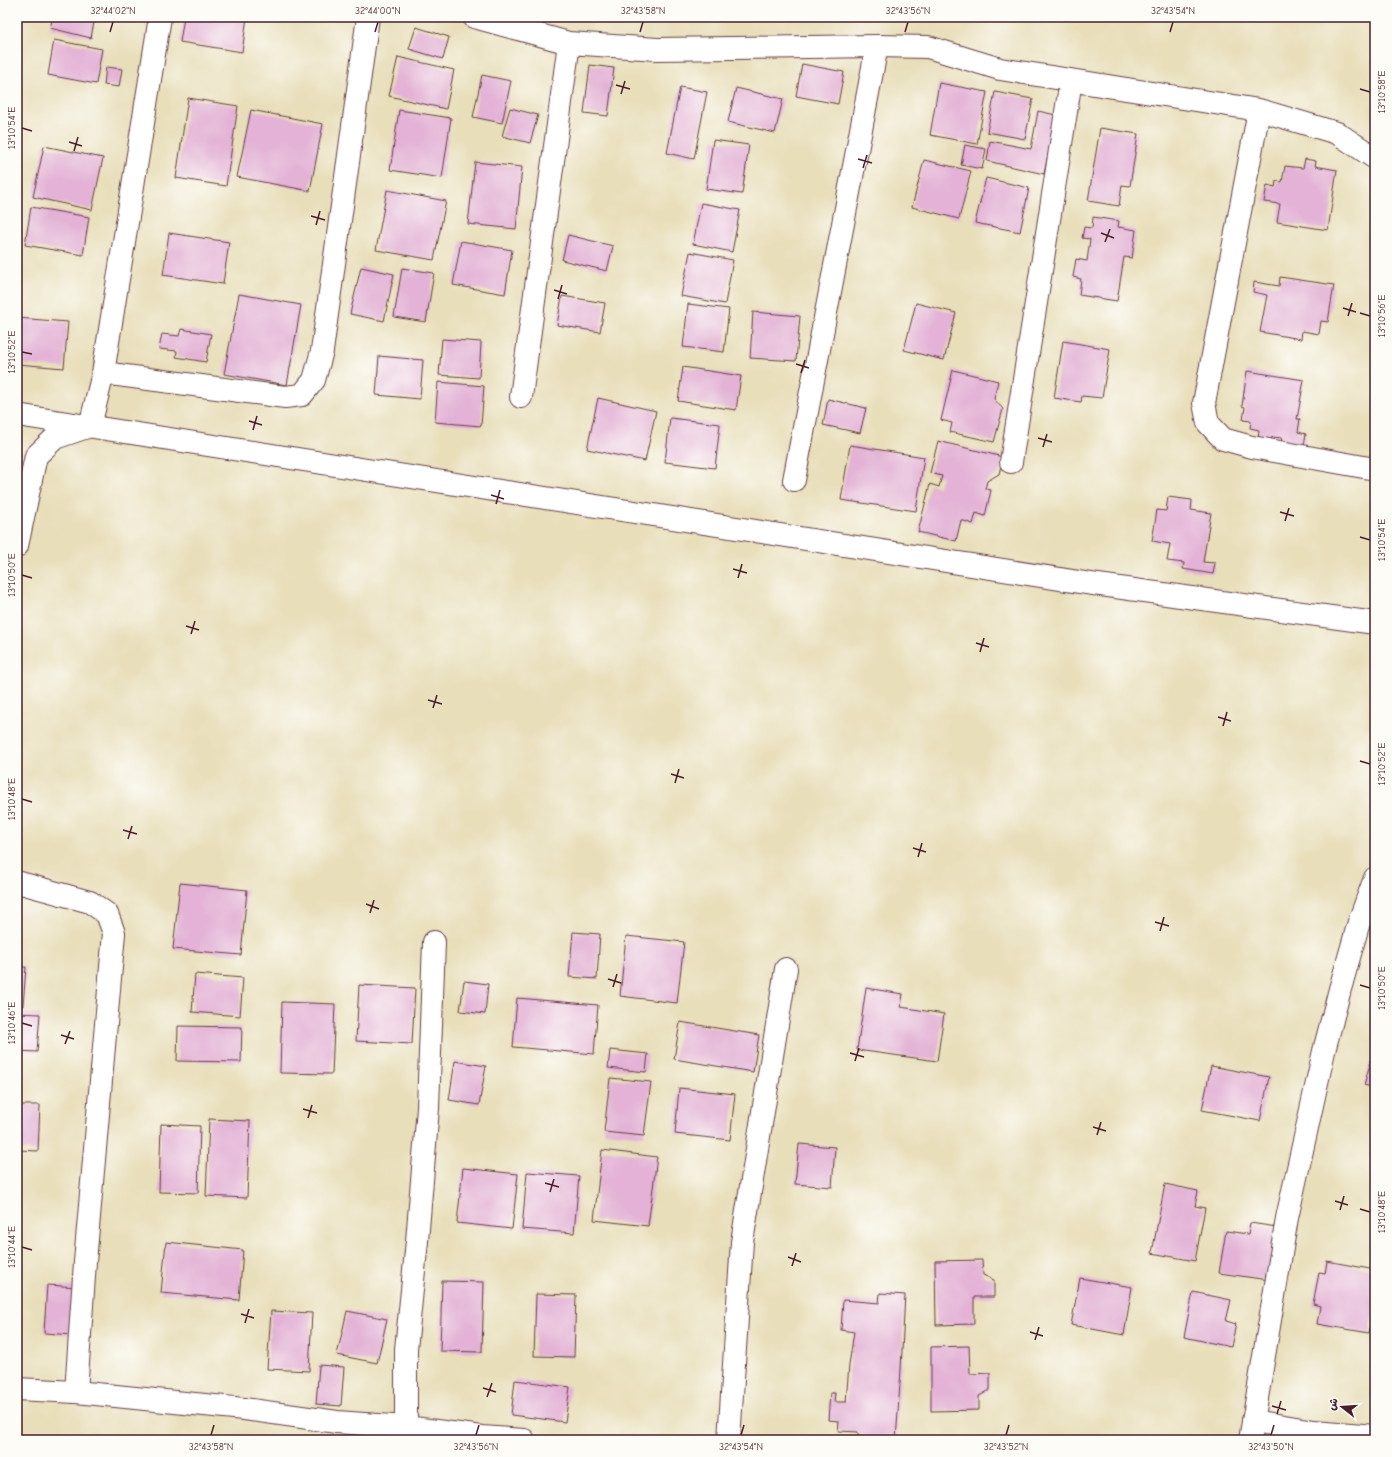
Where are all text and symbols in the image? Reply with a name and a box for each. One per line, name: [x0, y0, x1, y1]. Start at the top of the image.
text: 32°44'02"N: [90, 5, 136, 17]
text: 32°44'00"N: [355, 5, 401, 17]
text: 32°43'58"N: [621, 5, 665, 17]
text: 32°43'56"N: [886, 5, 930, 17]
text: 32°43'54"N: [1151, 5, 1195, 17]
text: 13°10'58"E: [1376, 71, 1388, 113]
text: 13°10'54"E: [6, 107, 18, 149]
text: 13°10'56"E: [1376, 294, 1388, 338]
text: 13°10'52"E: [6, 331, 18, 373]
text: 13°10'54"E: [1376, 519, 1388, 561]
text: 13°10'50"E: [6, 553, 18, 597]
text: 13°10'52"E: [1376, 743, 1388, 785]
text: 13°10'48"E: [6, 778, 18, 820]
text: 13°10'50"E: [1376, 966, 1388, 1010]
text: 13°10'46"E: [6, 1002, 18, 1044]
text: 13°10'48"E: [1376, 1191, 1388, 1233]
text: 13°10'44"E: [6, 1226, 18, 1268]
north arrow: [1322, 1387, 1362, 1427]
text: ش: [1325, 1397, 1341, 1412]
text: 32°43'58"N: [189, 1441, 233, 1453]
text: 32°43'56"N: [454, 1441, 498, 1453]
text: 32°43'54"N: [719, 1441, 763, 1453]
text: 32°43'52"N: [984, 1441, 1028, 1453]
text: 32°43'50"N: [1248, 1441, 1294, 1453]

